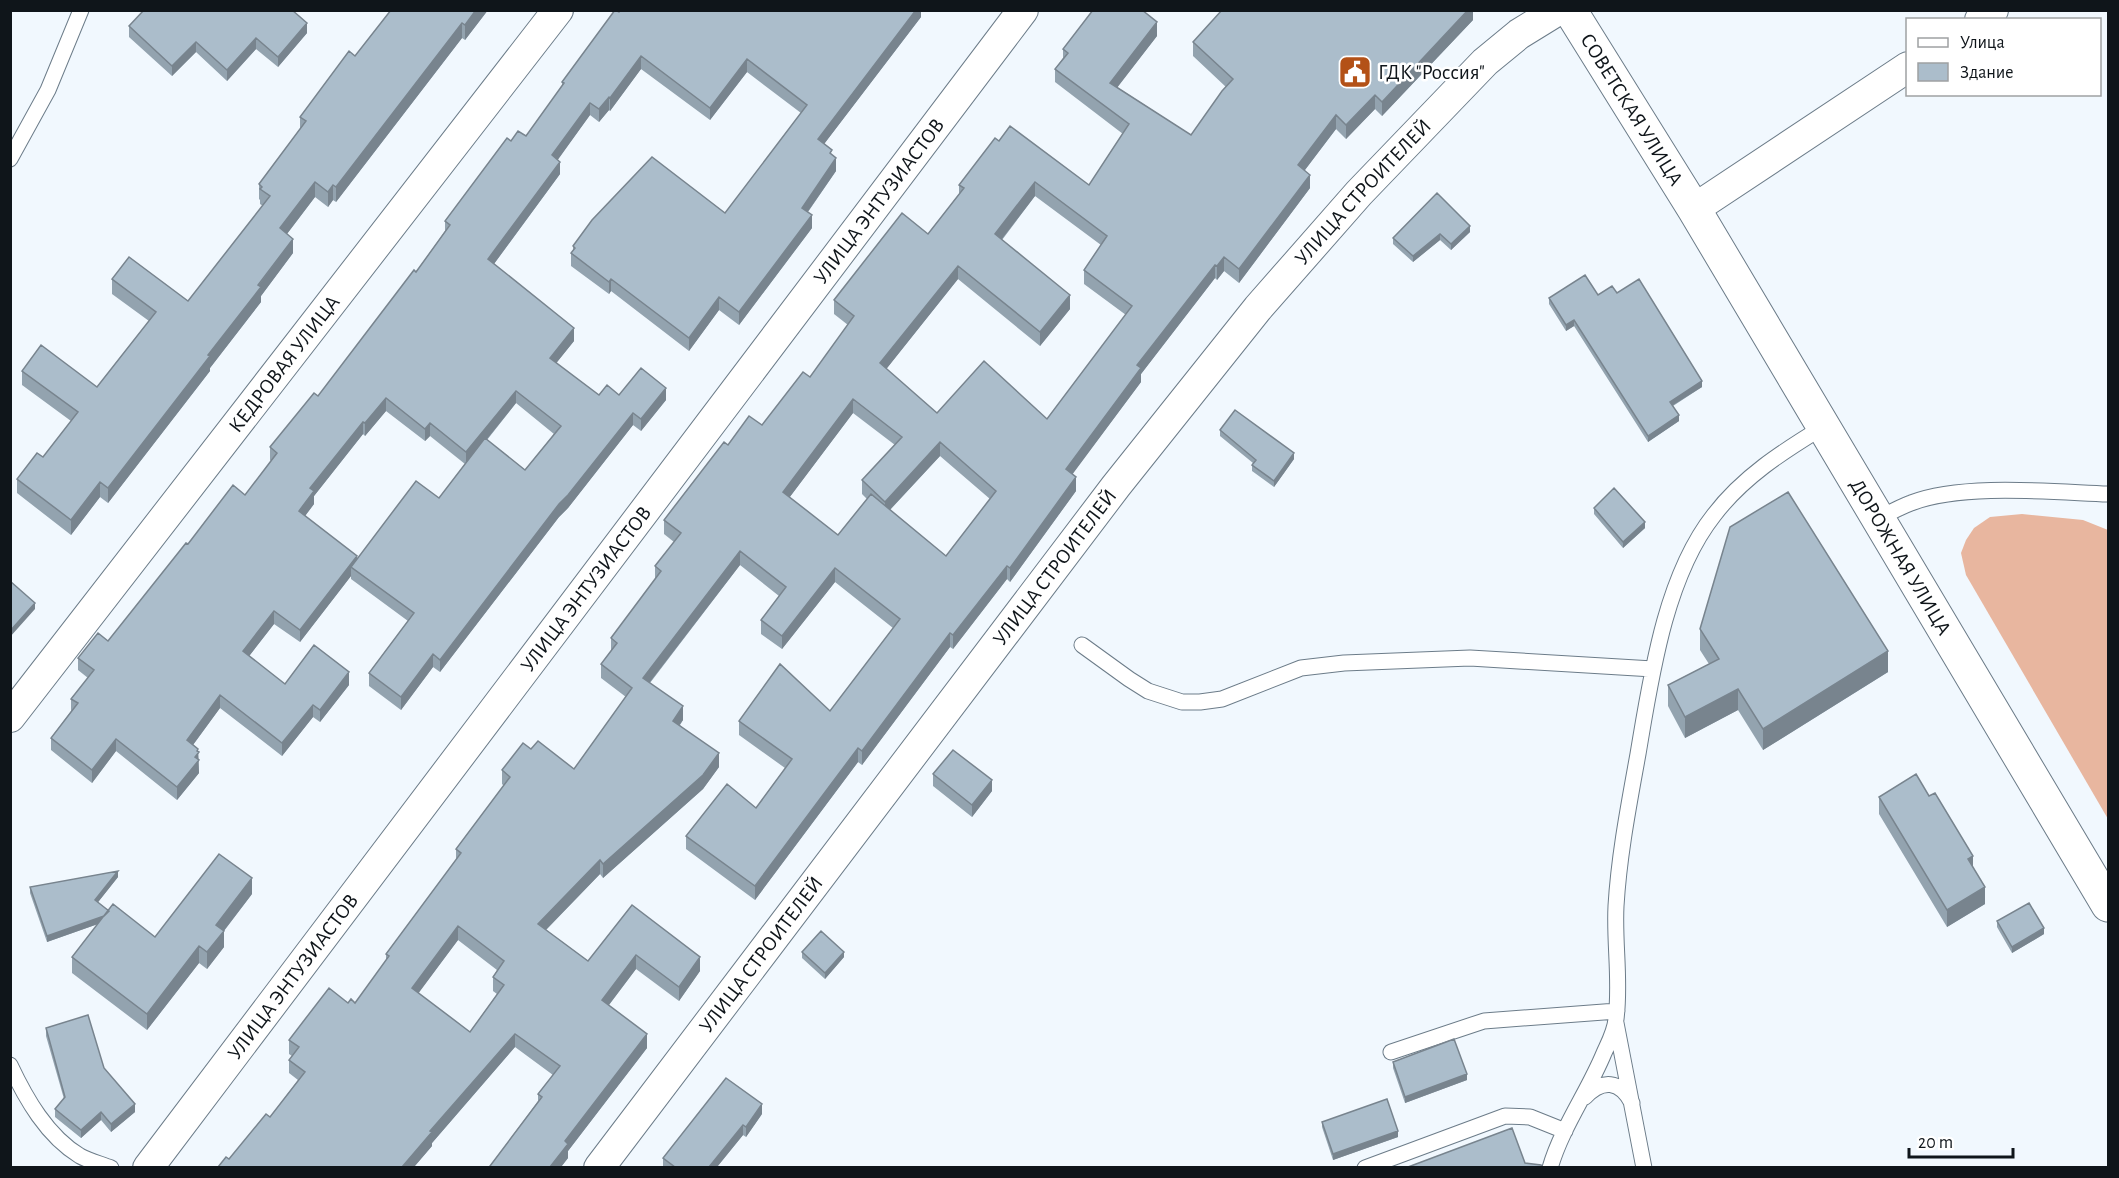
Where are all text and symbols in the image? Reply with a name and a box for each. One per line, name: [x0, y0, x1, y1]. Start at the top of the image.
legend: [1906, 18, 2101, 96]
street label: СОВЕТСКАЯ УЛИЦА: [1577, 30, 1687, 189]
text: Улица: [1960, 34, 2005, 52]
public building icon: ГДК "Россия": [1337, 54, 1373, 90]
place label: ГДК "Россия": [1378, 62, 1485, 83]
text: Здание: [1960, 64, 2014, 82]
street label: УЛИЦА ЭНТУЗИАСТОВ: [809, 114, 948, 288]
street label: УЛИЦА СТРОИТЕЛЕЙ: [1291, 114, 1435, 269]
street label: КЕДРОВАЯ УЛИЦА: [224, 291, 343, 436]
street label: ДОРОЖНАЯ УЛИЦА: [1846, 475, 1955, 638]
street label: УЛИЦА СТРОИТЕЛЕЙ: [989, 484, 1120, 649]
street label: УЛИЦА ЭНТУЗИАСТОВ: [516, 502, 655, 676]
street label: УЛИЦА СТРОИТЕЛЕЙ: [695, 872, 827, 1036]
street label: УЛИЦА ЭНТУЗИАСТОВ: [223, 890, 362, 1063]
scale bar: [1909, 1121, 2012, 1159]
text: 20 m: [1918, 1134, 1953, 1152]

